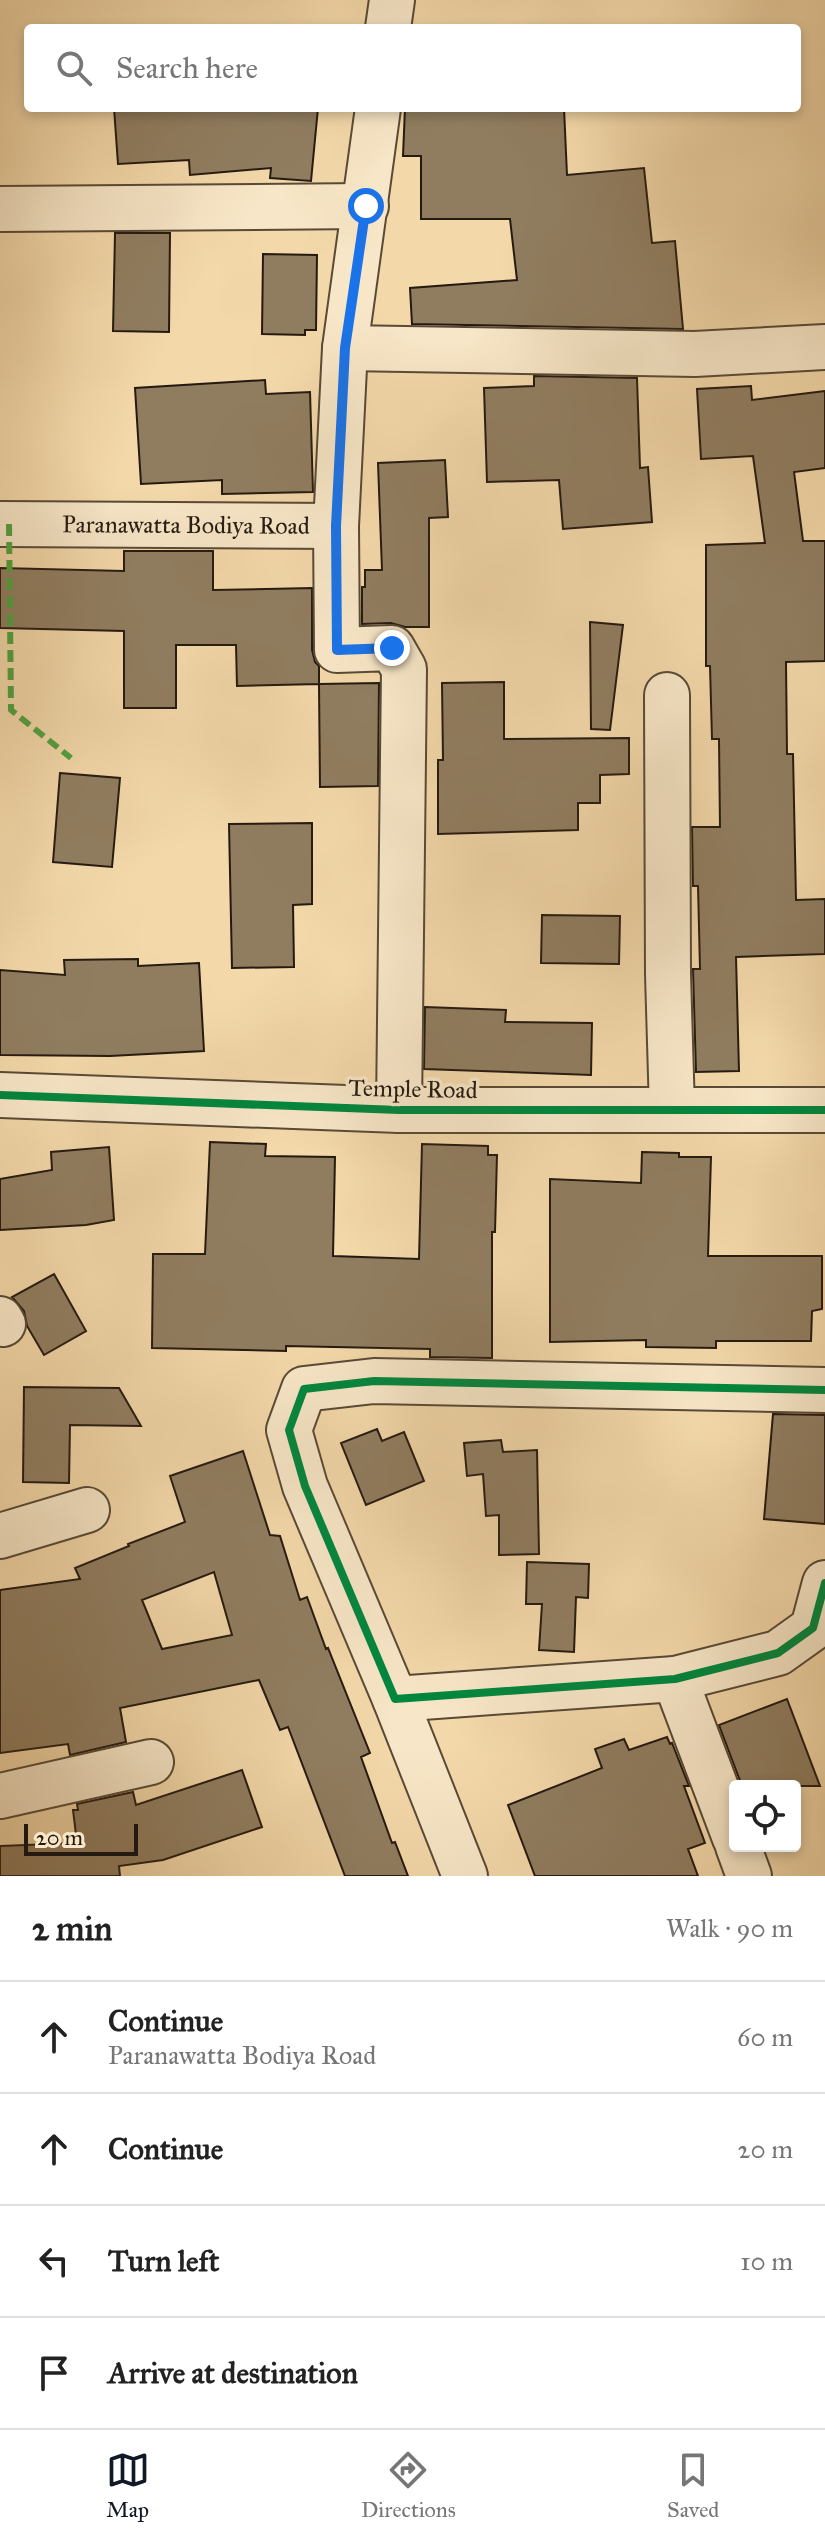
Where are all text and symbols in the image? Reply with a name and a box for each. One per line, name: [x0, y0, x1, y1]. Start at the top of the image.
search box: [24, 24, 801, 112]
icon: search: [52, 46, 96, 90]
text: Search here: [116, 50, 258, 86]
route start: [348, 188, 384, 224]
street label: Paranawatta Bodiya Road: [62, 509, 310, 541]
route end: [374, 630, 410, 666]
street label: Temple Road: [348, 1073, 478, 1105]
map controls: [729, 1780, 801, 1852]
button: locate: [729, 1780, 801, 1852]
scale bar: [24, 1820, 138, 1856]
text: 20 m: [36, 1824, 83, 1851]
text: 2 min: [32, 1908, 112, 1949]
text: Walk · 90 m: [666, 1912, 793, 1944]
text: Continue: [108, 2003, 223, 2039]
icon: ahead: [32, 2015, 76, 2059]
text: 60 m: [737, 2021, 793, 2053]
text: Paranawatta Bodiya Road: [108, 2039, 376, 2071]
icon: ahead: [32, 2127, 76, 2171]
text: Continue: [108, 2131, 223, 2167]
text: 20 m: [738, 2133, 793, 2165]
icon: left: [32, 2239, 76, 2283]
text: Turn left: [108, 2243, 219, 2279]
text: 10 m: [740, 2245, 793, 2277]
icon: arrive: [32, 2351, 76, 2395]
text: Arrive at destination: [108, 2355, 358, 2391]
tab: Map: [106, 2448, 150, 2523]
tab: Directions: [361, 2448, 456, 2523]
tab: Saved: [667, 2448, 719, 2523]

